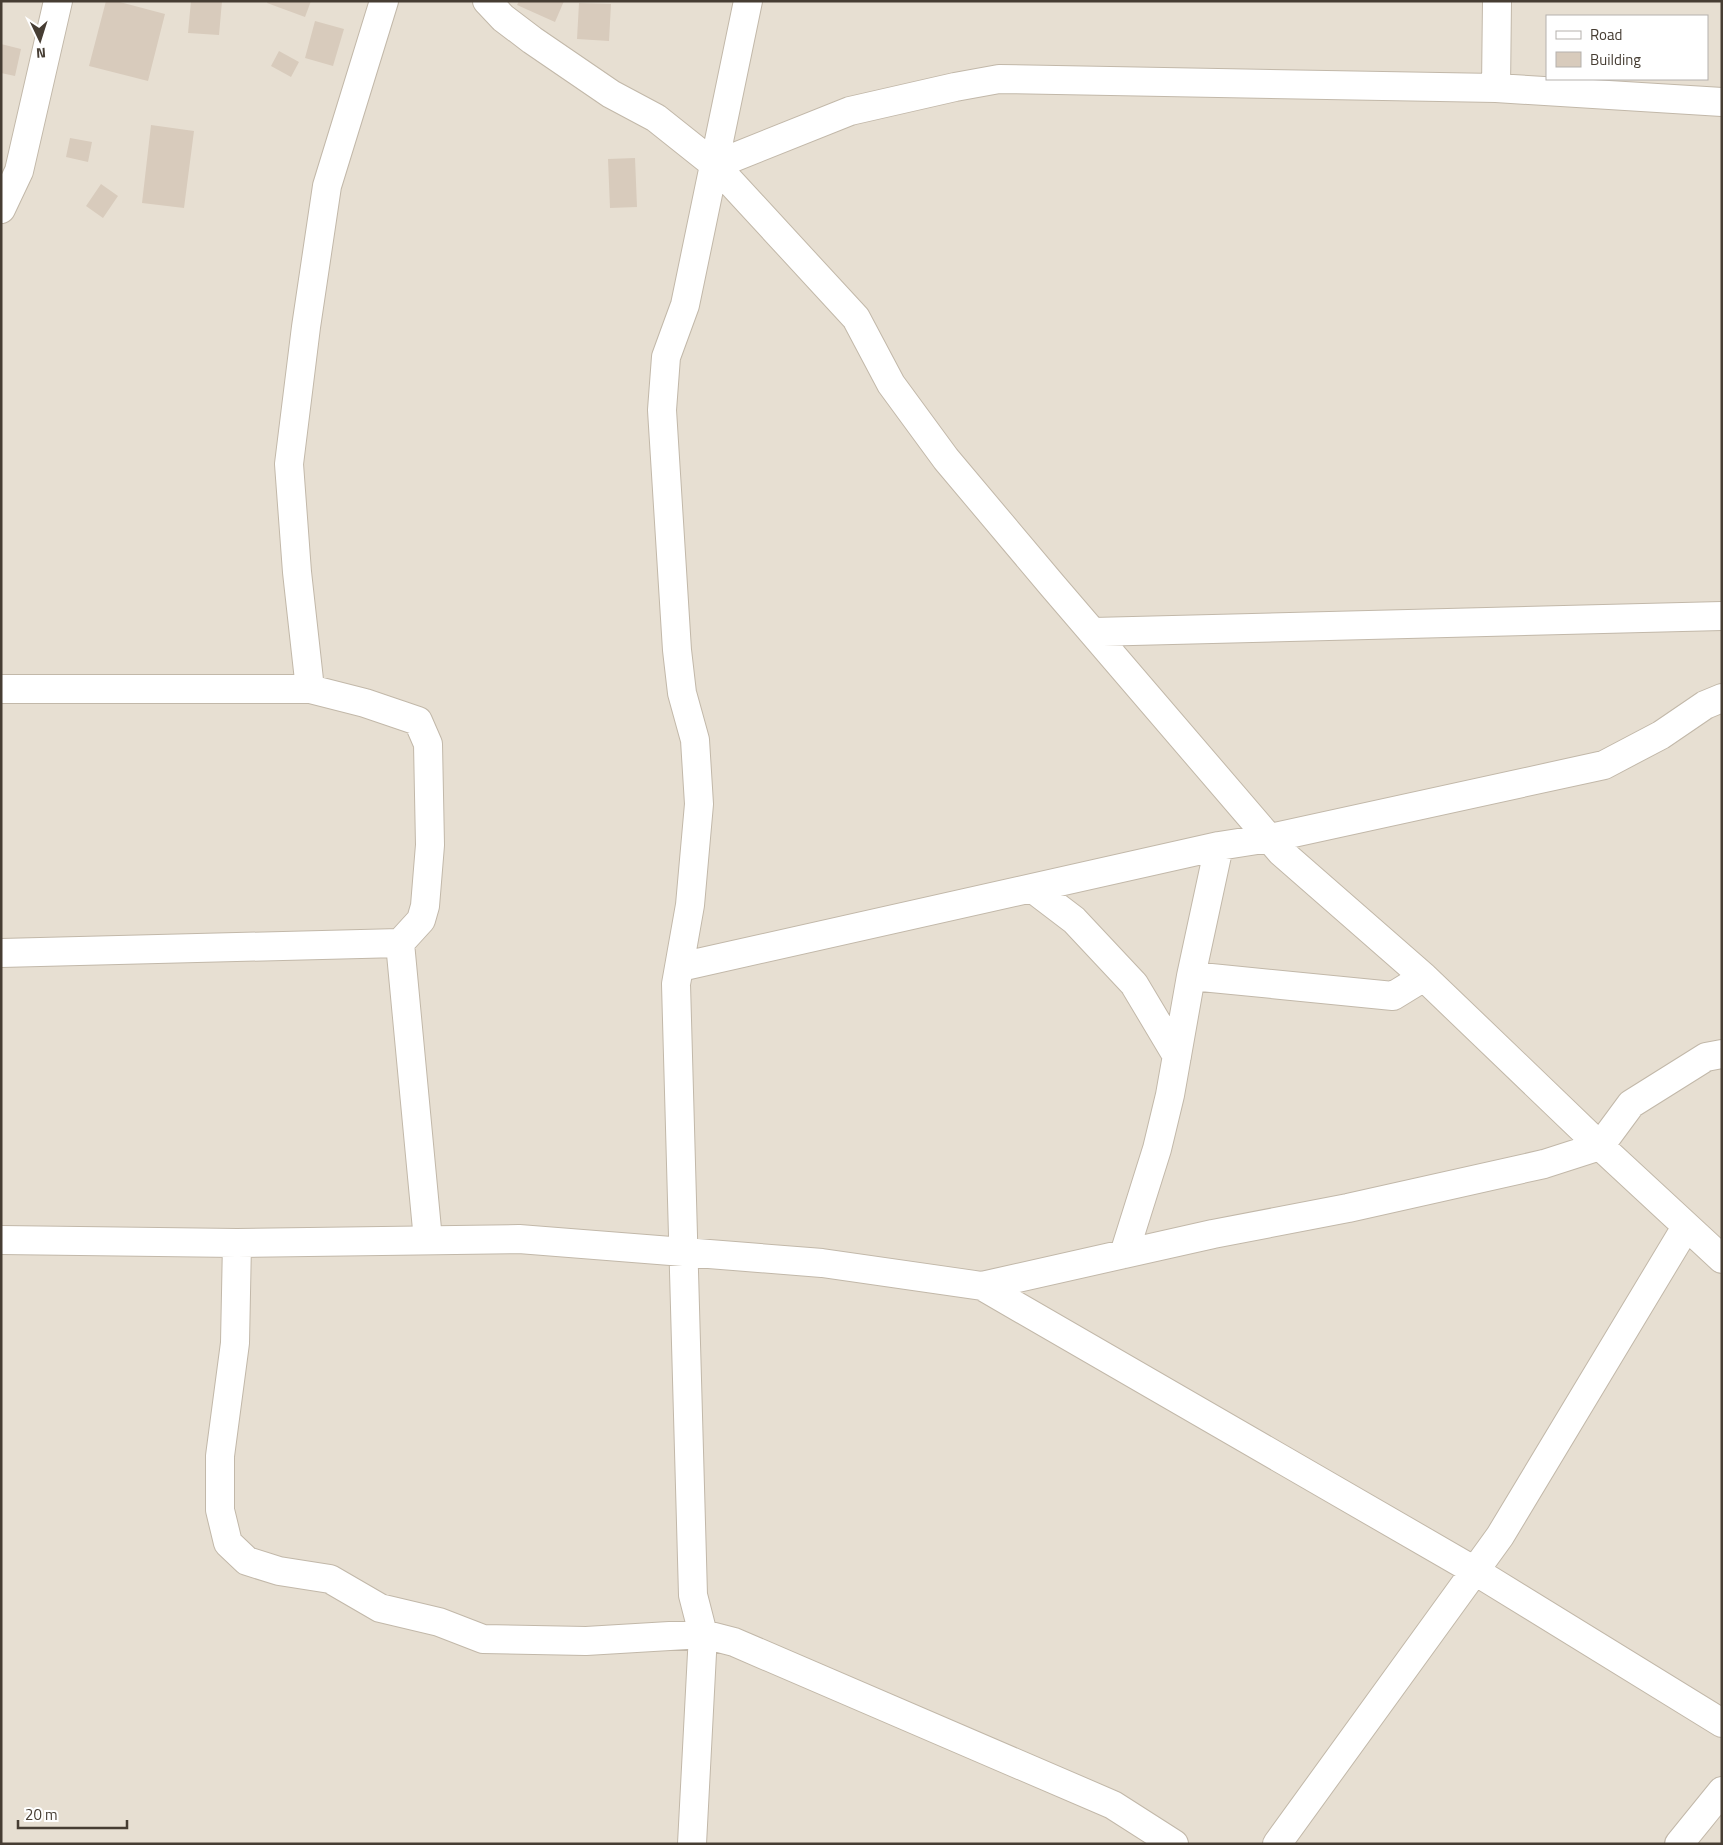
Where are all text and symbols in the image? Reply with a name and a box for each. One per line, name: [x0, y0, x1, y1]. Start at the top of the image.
north arrow: [15, 15, 65, 65]
legend: [1546, 15, 1708, 80]
text: Road: [1590, 23, 1622, 46]
text: N: [35, 43, 47, 64]
text: Building: [1590, 48, 1641, 71]
scale bar: [18, 1798, 126, 1830]
text: 20 m: [25, 1803, 58, 1826]

